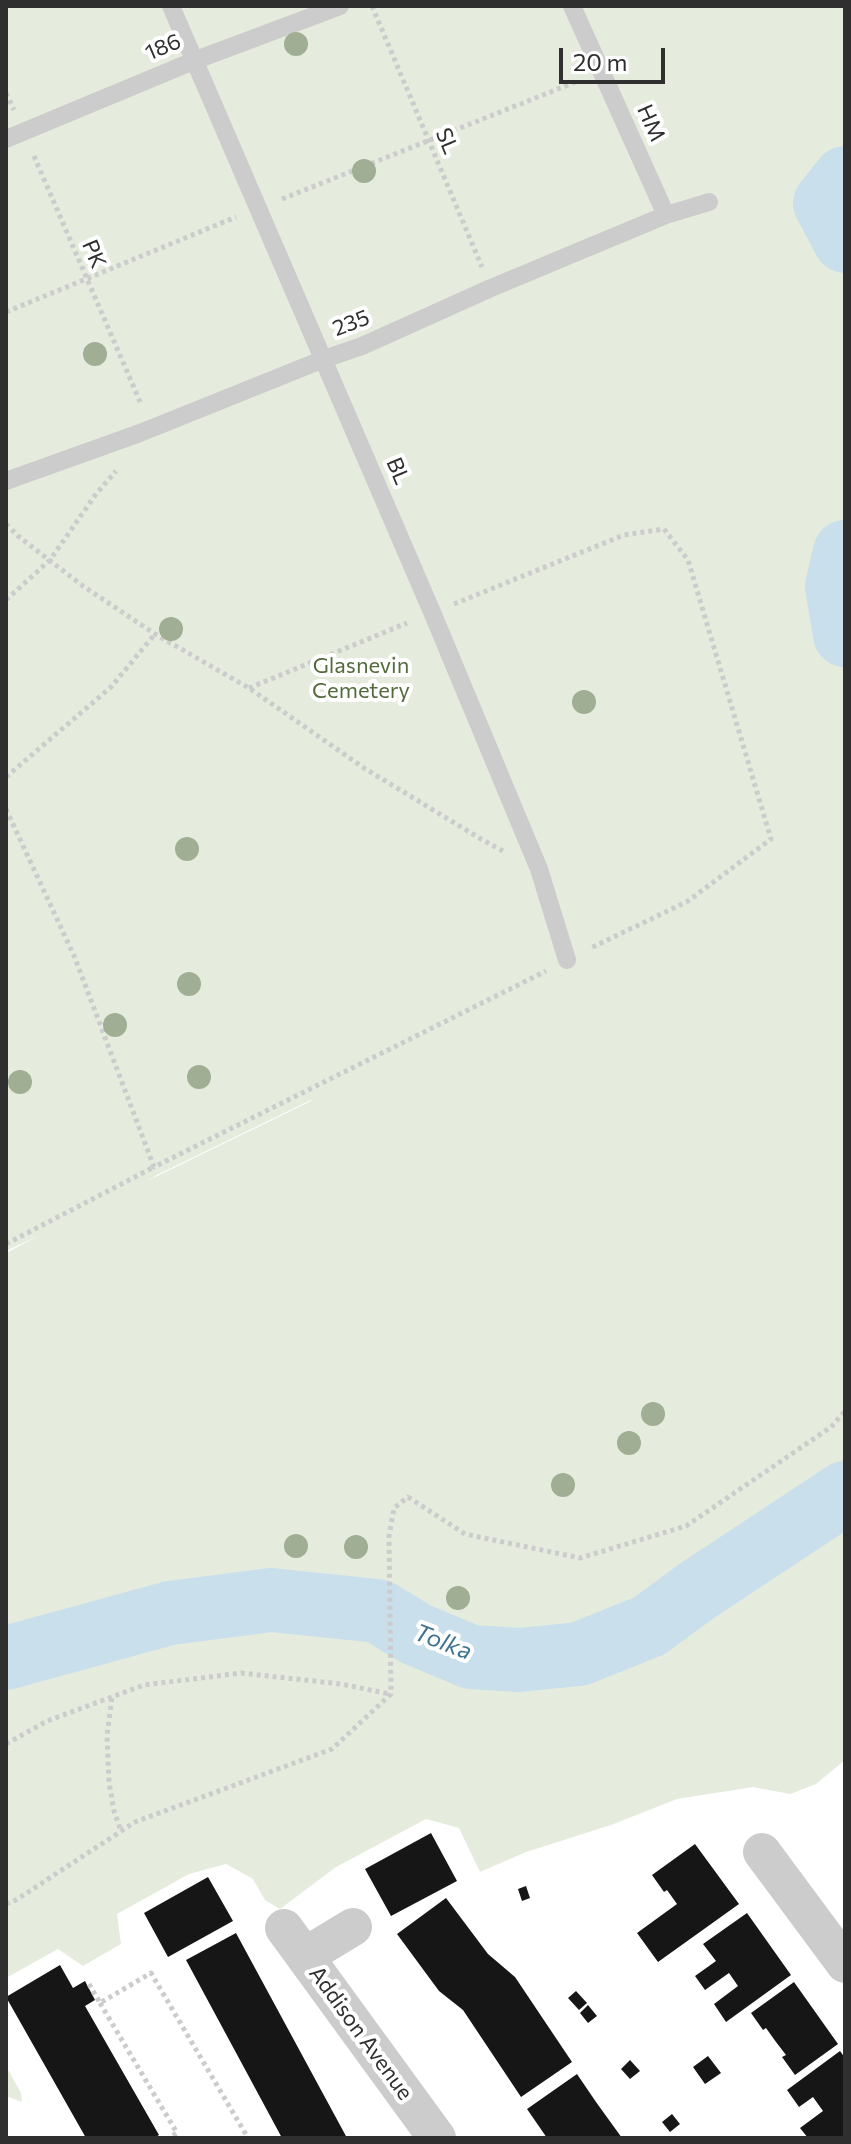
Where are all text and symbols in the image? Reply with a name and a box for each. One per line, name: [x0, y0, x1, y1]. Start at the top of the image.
street label: 186: [141, 28, 185, 66]
scale bar: [563, 32, 669, 82]
text: 20 m: [573, 47, 627, 76]
street label: HM: [631, 100, 671, 146]
street label: SL: [430, 124, 464, 158]
street label: PK: [76, 236, 112, 272]
street label: 235: [329, 304, 373, 342]
street label: BL: [381, 454, 415, 488]
park label: Glasnevin Cemetery: [312, 653, 410, 704]
water label: Tolka: [410, 1618, 476, 1666]
street label: Addison Avenue: [304, 1961, 418, 2105]

